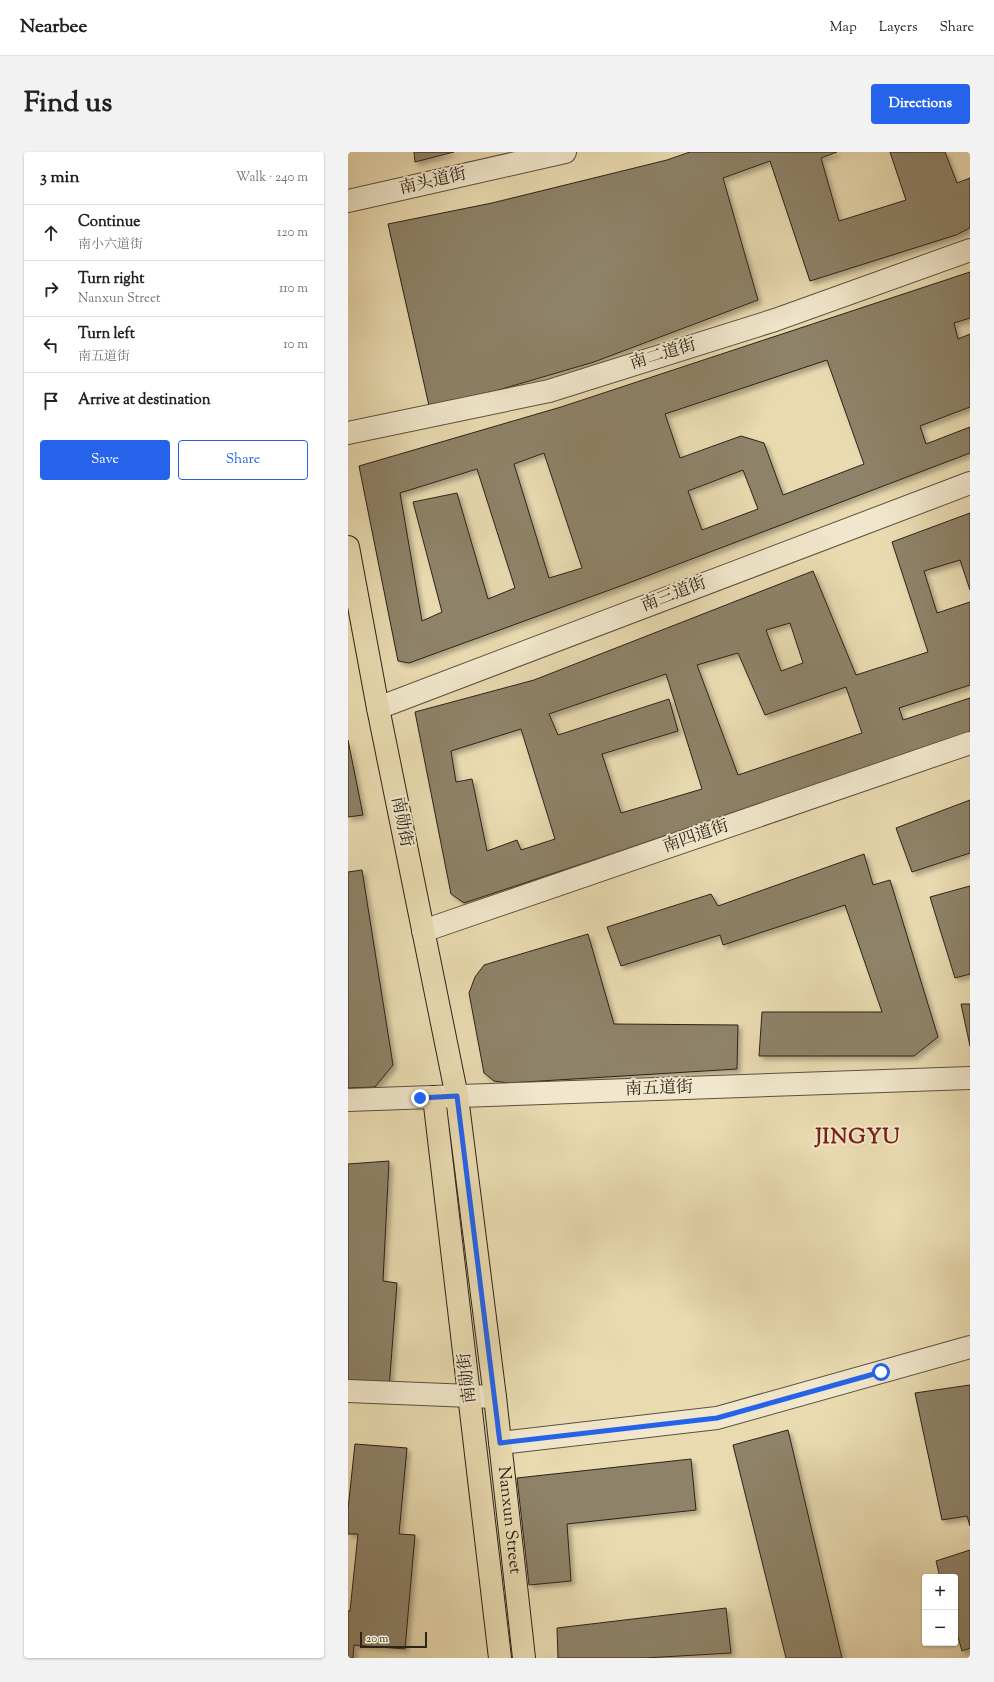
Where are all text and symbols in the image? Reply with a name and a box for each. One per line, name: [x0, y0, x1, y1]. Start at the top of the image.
text: Nearbee: [20, 14, 87, 41]
text: Map: [830, 18, 857, 38]
text: Layers: [879, 18, 917, 38]
text: Share: [939, 18, 974, 38]
text: Find us: [24, 84, 112, 124]
button: Directions: [871, 84, 970, 124]
street label: 南头道街: [397, 163, 469, 201]
text: 3 min: [40, 166, 79, 190]
text: Walk · 240 m: [236, 169, 308, 187]
text: Continue: [78, 212, 140, 233]
icon: ahead: [40, 222, 62, 244]
text: 120 m: [277, 224, 308, 242]
text: 南小六道街: [78, 236, 143, 254]
text: Turn right: [78, 269, 144, 290]
icon: right: [40, 278, 62, 300]
text: 110 m: [279, 280, 308, 298]
text: Nanxun Street: [78, 290, 161, 308]
text: Turn left: [78, 324, 135, 345]
icon: left: [40, 334, 62, 356]
street label: 南二道街: [627, 334, 699, 376]
text: 10 m: [283, 336, 308, 354]
text: 南五道街: [78, 348, 130, 366]
icon: arrive: [40, 390, 62, 412]
text: Arrive at destination: [78, 390, 211, 411]
button: Save: [40, 440, 170, 480]
button: Share: [178, 440, 308, 480]
street label: 南三道街: [638, 572, 710, 618]
street label: 南勋街: [384, 795, 418, 849]
street label: 南四道街: [660, 815, 732, 859]
street label: 南五道街: [625, 1076, 693, 1102]
route end: [411, 1089, 429, 1107]
district label: JINGYU: [814, 1123, 900, 1153]
street label: 南勋街: [453, 1351, 483, 1405]
route start: [872, 1363, 890, 1381]
street label: Nanxun Street: [491, 1465, 527, 1575]
map controls: [922, 1574, 958, 1646]
button: +: [922, 1574, 958, 1610]
button: −: [922, 1610, 958, 1646]
scale bar: [360, 1630, 427, 1649]
text: 20 m: [366, 1631, 388, 1647]

